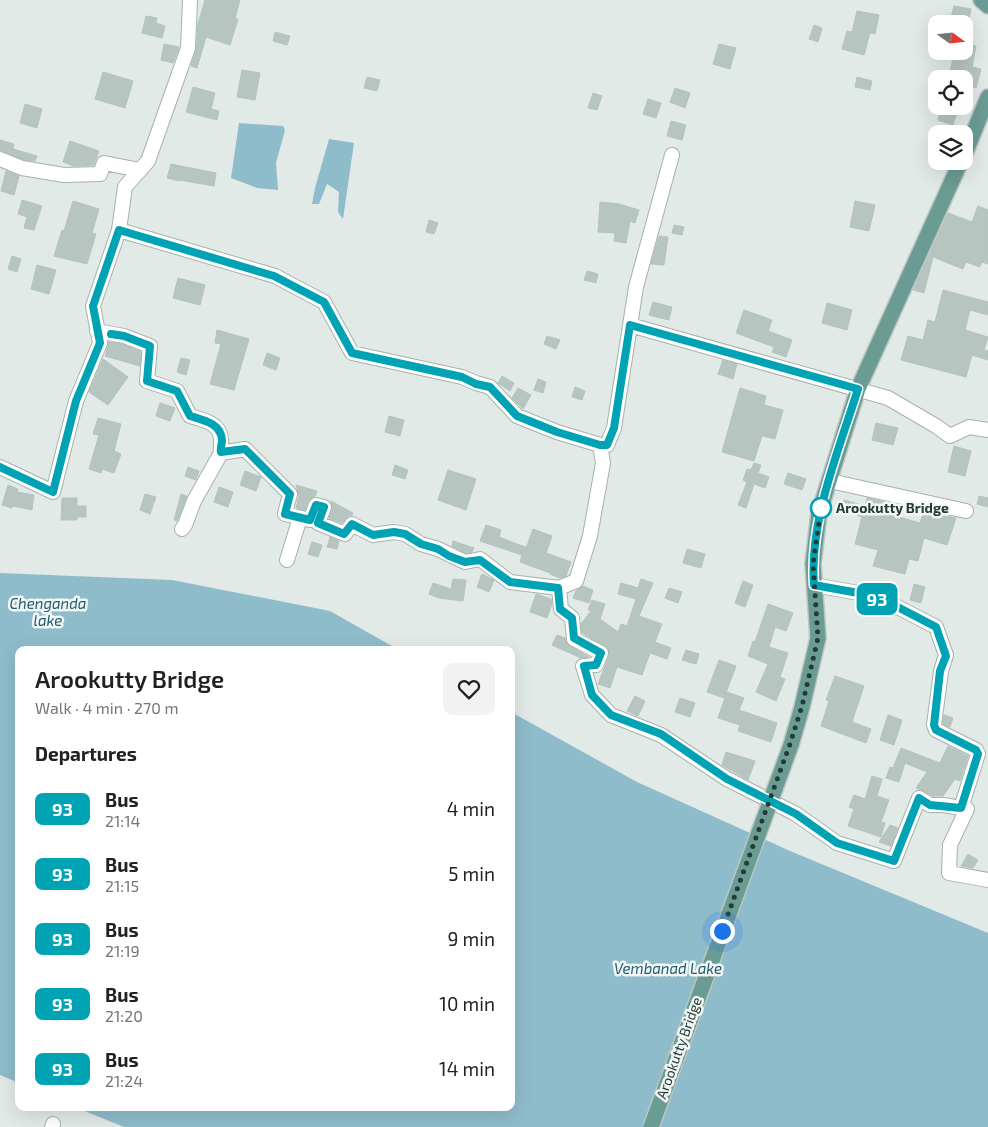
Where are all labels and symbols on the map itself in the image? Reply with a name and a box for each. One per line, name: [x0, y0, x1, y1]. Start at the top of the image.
north arrow: [928, 15, 972, 60]
marker: Arookutty Bridge: [810, 497, 832, 519]
place label: Arookutty Bridge: [836, 499, 949, 516]
line badge: 93: [854, 583, 900, 615]
water label: Chenganda lake: [10, 594, 86, 629]
your location: [710, 919, 735, 944]
water label: Vembanad Lake: [614, 959, 722, 977]
street label: Arookutty Bridge: [652, 995, 705, 1101]

